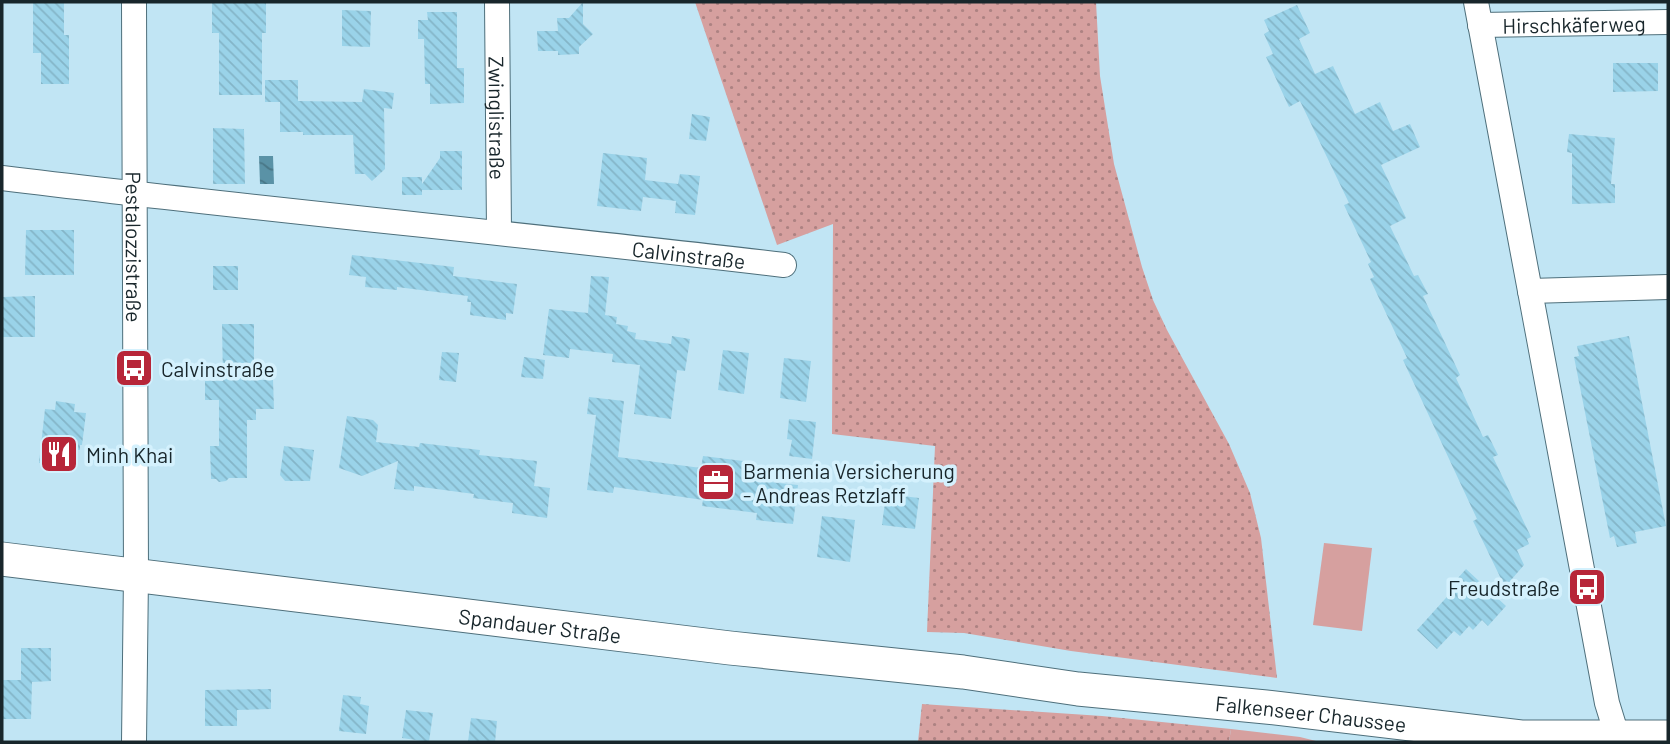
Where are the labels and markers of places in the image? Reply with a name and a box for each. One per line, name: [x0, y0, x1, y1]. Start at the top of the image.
bus stop icon: Calvinstraße: [113, 347, 155, 389]
place label: Calvinstraße: [161, 356, 275, 381]
restaurant icon: Minh Khai: [38, 433, 80, 475]
place label: Minh Khai: [86, 442, 173, 467]
place label: Barmenia Versicherung - Andreas Retzlaff: [743, 458, 955, 507]
office icon: Barmenia Versicherung - Andreas Retzlaff: [695, 461, 737, 503]
bus stop icon: Freudstraße: [1566, 566, 1608, 608]
place label: Freudstraße: [1448, 575, 1560, 600]

